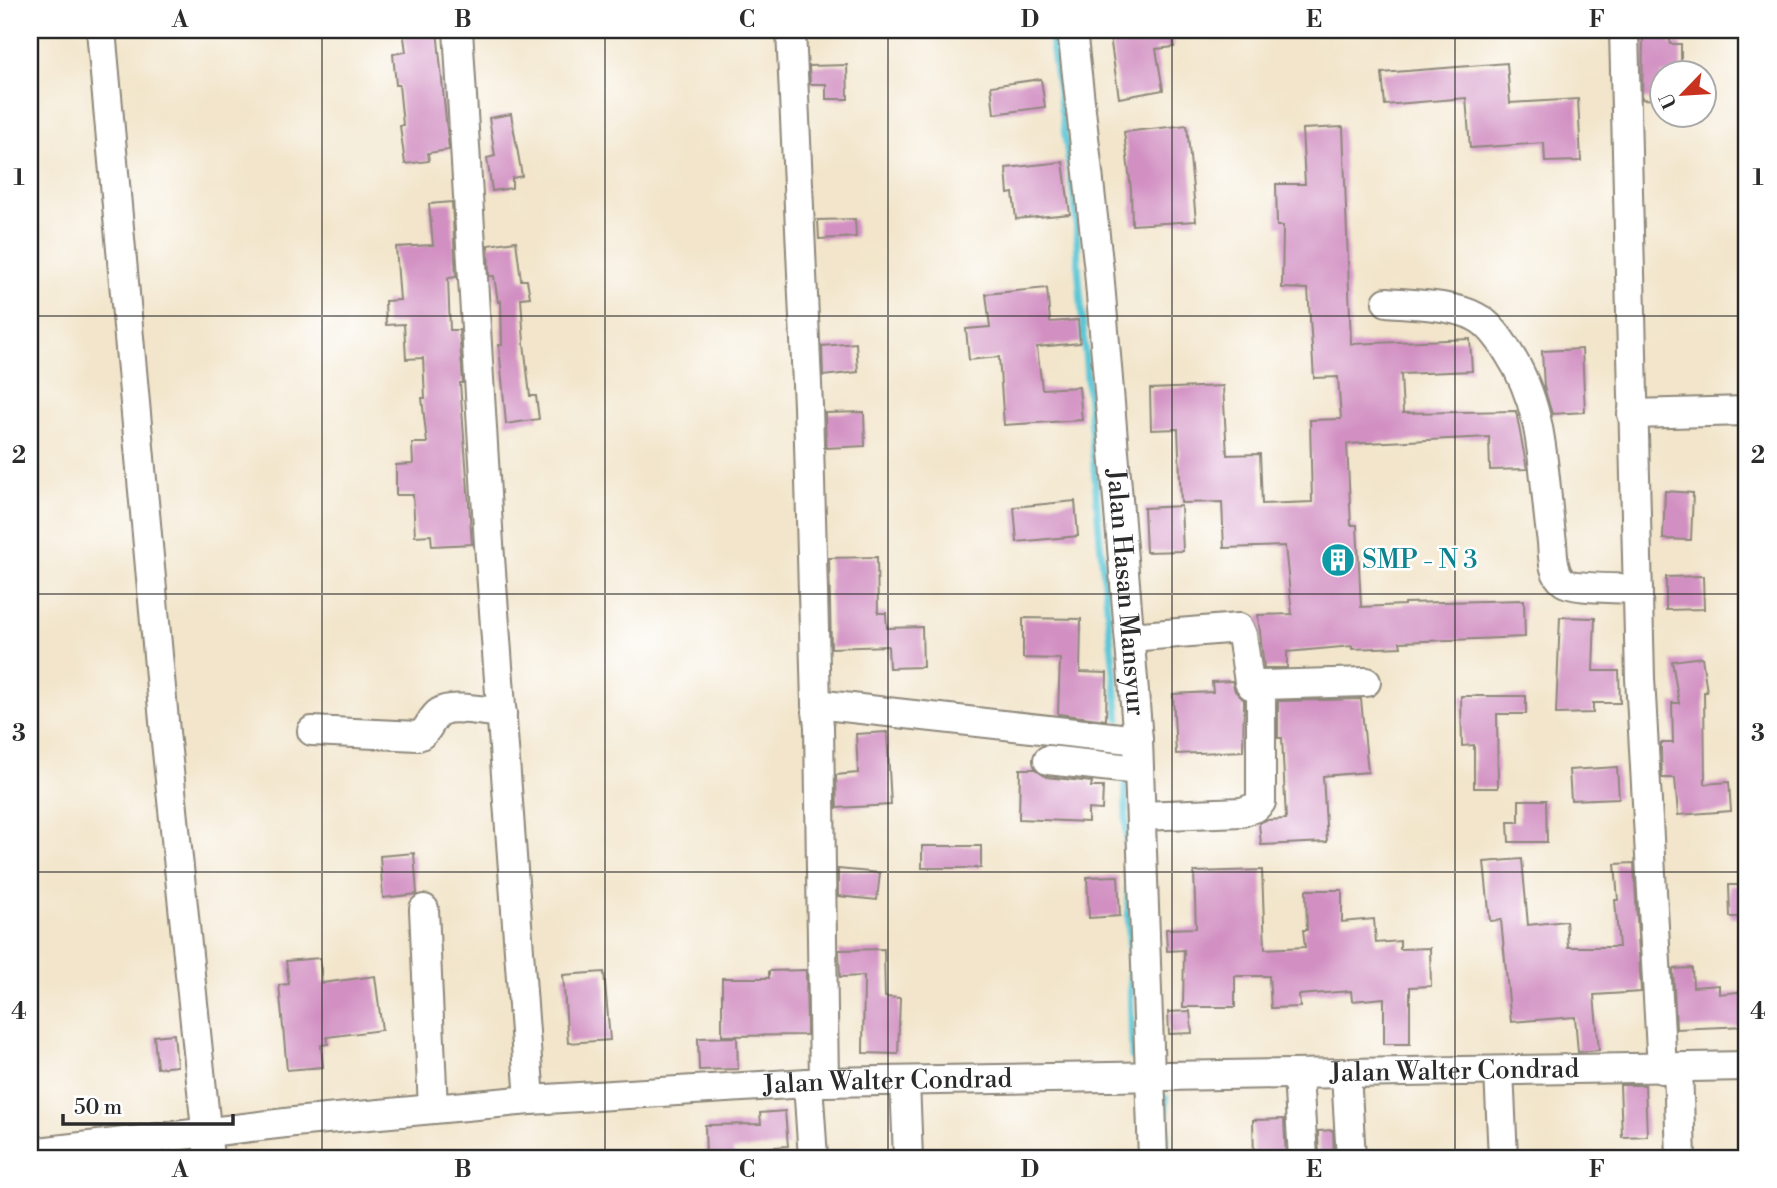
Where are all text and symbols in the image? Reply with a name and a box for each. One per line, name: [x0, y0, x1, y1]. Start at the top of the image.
text: A: [171, 6, 189, 34]
text: B: [454, 6, 472, 34]
text: C: [739, 6, 755, 34]
text: D: [1021, 6, 1039, 34]
text: E: [1306, 6, 1322, 34]
text: F: [1589, 6, 1605, 34]
north arrow: [1648, 60, 1718, 130]
text: U: [1654, 89, 1682, 113]
text: 1: [13, 164, 25, 192]
text: 1: [1752, 164, 1764, 192]
text: 2: [12, 442, 26, 470]
text: 2: [1751, 442, 1765, 470]
street label: Jalan Hasan Mansyur: [1099, 467, 1152, 717]
building icon: SMP - N 3: [1319, 541, 1357, 579]
place label: SMP - N 3: [1362, 544, 1478, 576]
text: 3: [12, 720, 26, 748]
text: 3: [1751, 720, 1765, 748]
text: 4: [11, 998, 27, 1026]
text: 4: [1750, 998, 1766, 1026]
street label: Jalan Walter Condrad: [1329, 1053, 1580, 1089]
street label: Jalan Walter Condrad: [761, 1063, 1013, 1102]
scale bar: [63, 1083, 233, 1127]
text: 50 m: [74, 1095, 122, 1121]
text: A: [171, 1156, 189, 1184]
text: B: [454, 1156, 472, 1184]
text: C: [739, 1156, 755, 1184]
text: D: [1021, 1156, 1039, 1184]
text: E: [1306, 1156, 1322, 1184]
text: F: [1589, 1156, 1605, 1184]

